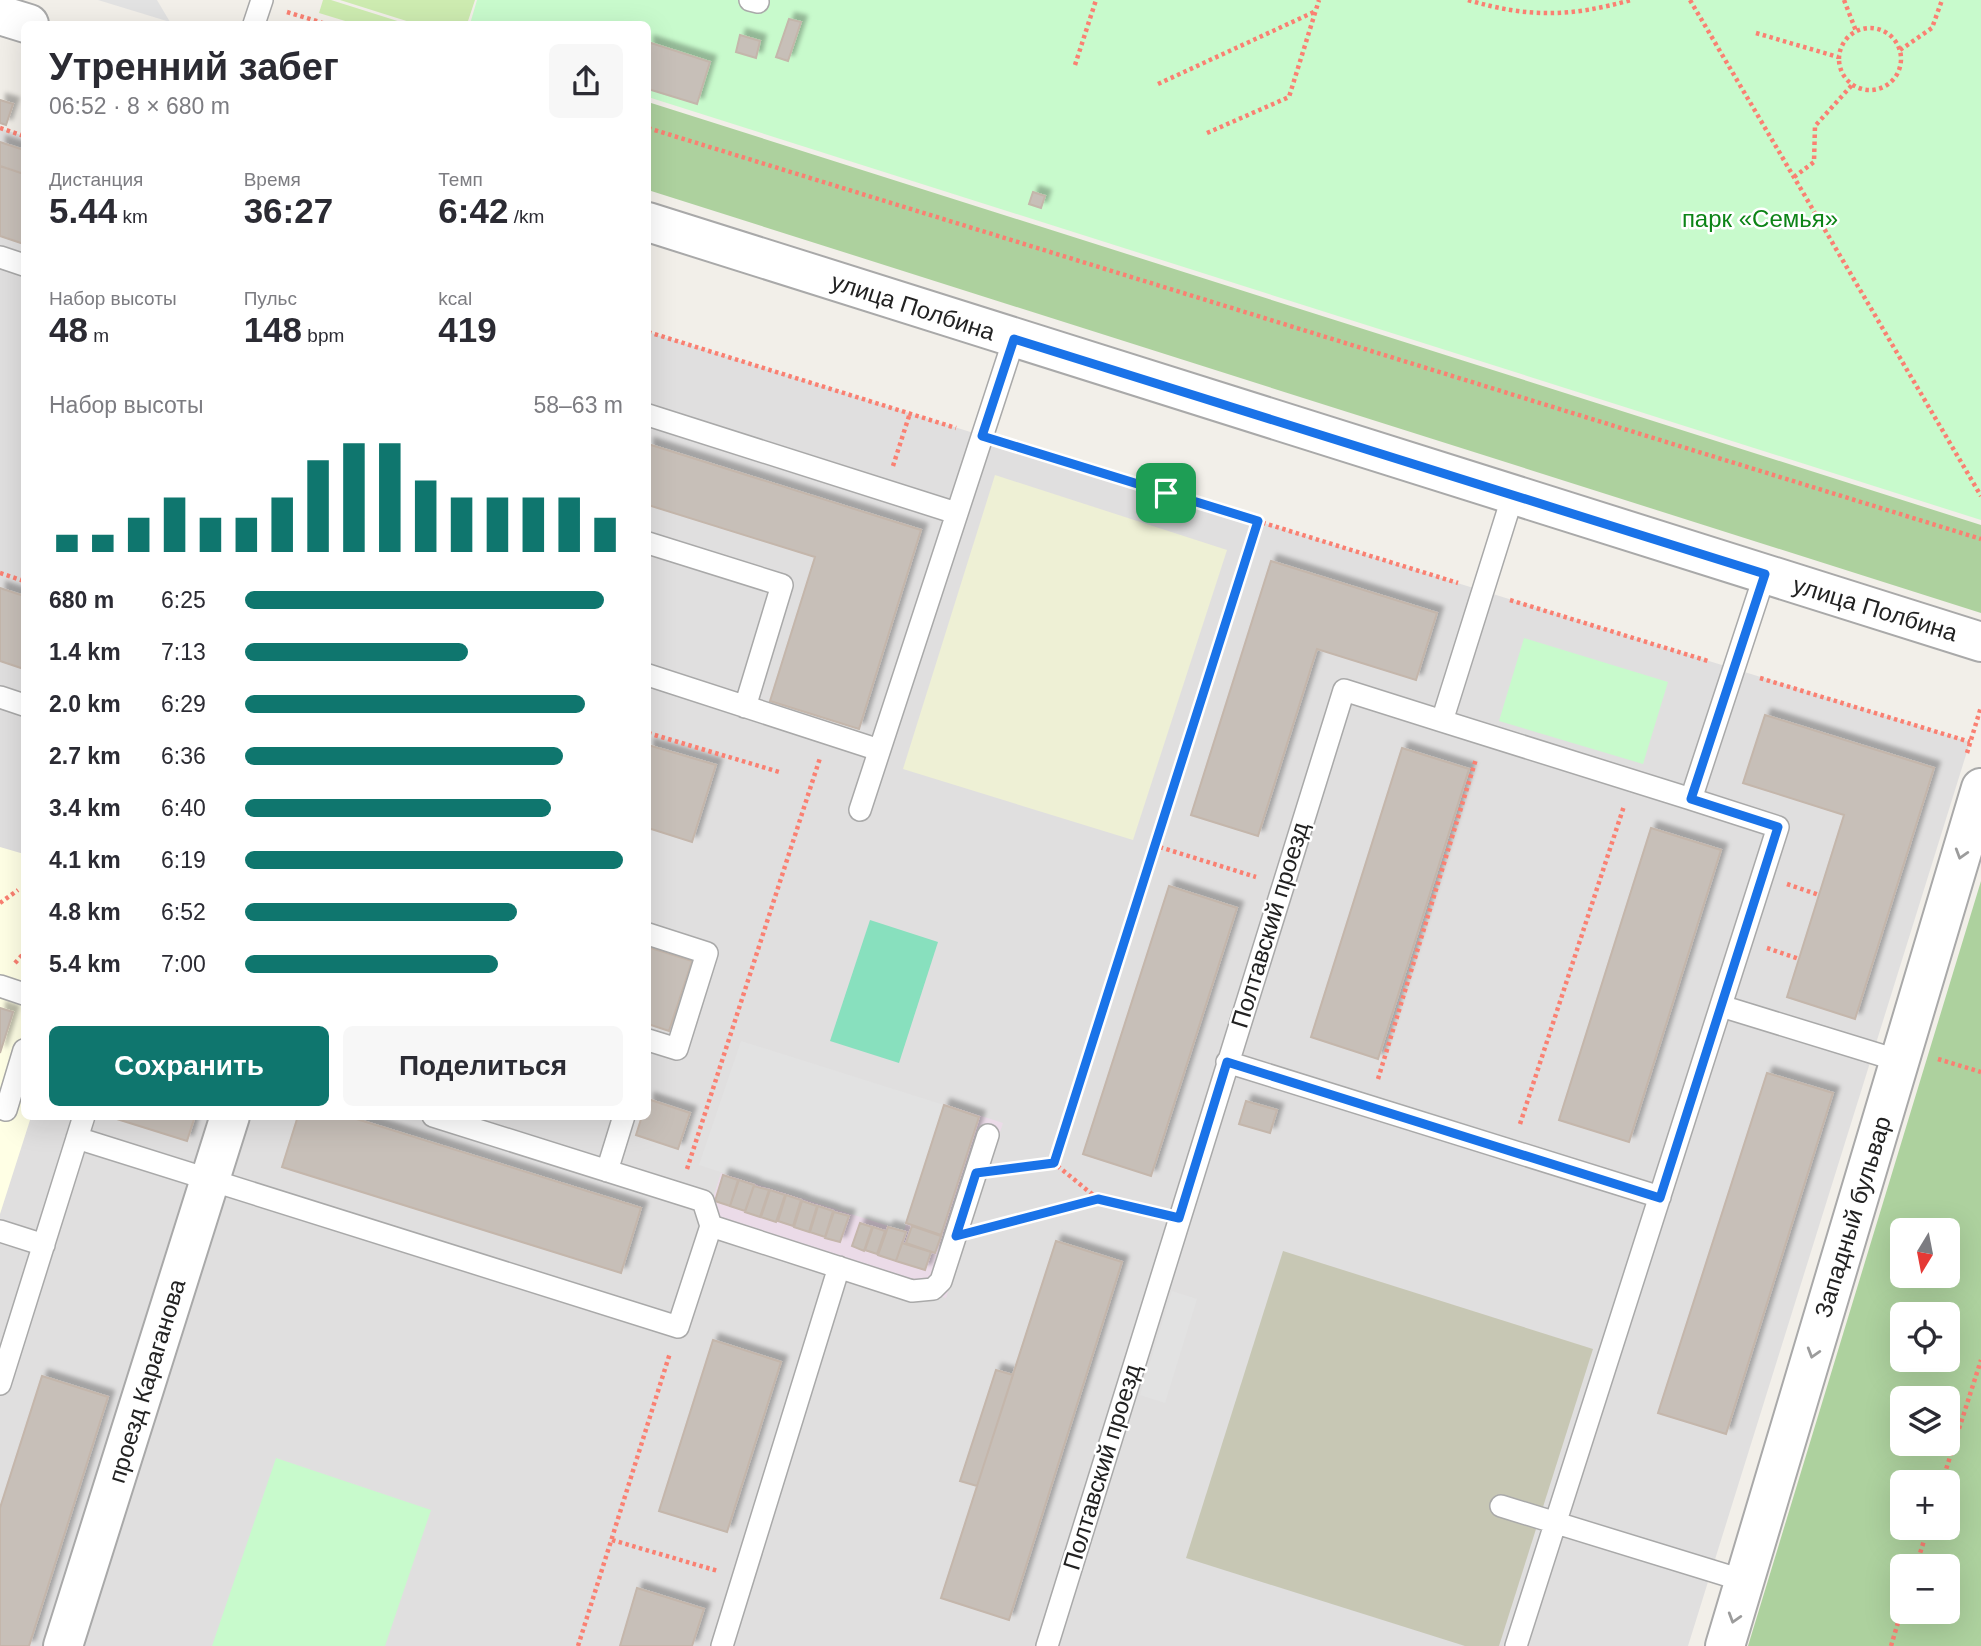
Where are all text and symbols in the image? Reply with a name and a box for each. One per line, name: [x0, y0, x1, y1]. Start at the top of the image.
button: share: [549, 44, 623, 118]
text: Утренний забег: [49, 46, 339, 88]
text: 06:52 · 8 × 680 m: [49, 93, 230, 119]
text: Дистанция: [49, 169, 143, 190]
text: Время: [244, 169, 301, 190]
text: Темп: [438, 169, 483, 190]
text: 5.44: [49, 191, 117, 230]
text: 36:27: [244, 191, 333, 230]
text: 6:42: [438, 191, 508, 230]
park label: парк «Семья»: [1682, 205, 1838, 232]
text: km: [117, 206, 148, 227]
text: /km: [508, 206, 544, 227]
street label: улица Полбина: [828, 267, 999, 346]
text: Набор высоты: [49, 288, 177, 309]
text: Пульс: [244, 288, 297, 309]
text: kcal: [438, 288, 472, 309]
text: 48: [49, 310, 88, 349]
text: 148: [244, 310, 302, 349]
text: 419: [438, 310, 497, 349]
text: m: [88, 325, 109, 346]
text: bpm: [302, 325, 344, 346]
text: Набор высоты: [49, 392, 203, 418]
text: 58–63 m: [533, 392, 623, 418]
pin: [1136, 463, 1196, 523]
icon: arrive: [1147, 474, 1185, 512]
street label: улица Полбина: [1790, 571, 1961, 647]
text: 680 m: [49, 587, 114, 613]
text: 6:25: [161, 587, 206, 613]
text: 1.4 km: [49, 639, 121, 665]
text: 7:13: [161, 639, 206, 665]
text: 2.0 km: [49, 691, 121, 717]
text: 6:29: [161, 691, 206, 717]
text: 2.7 km: [49, 743, 121, 769]
text: 6:36: [161, 743, 206, 769]
text: 3.4 km: [49, 795, 121, 821]
text: 6:40: [161, 795, 206, 821]
street label: Полтавский проезд: [1225, 819, 1314, 1031]
text: 4.1 km: [49, 847, 121, 873]
text: 6:19: [161, 847, 206, 873]
one-way arrow: [1955, 847, 1970, 859]
text: 4.8 km: [49, 899, 121, 925]
text: 6:52: [161, 899, 206, 925]
text: 5.4 km: [49, 951, 121, 977]
text: 7:00: [161, 951, 206, 977]
button: Сохранить: [49, 1026, 329, 1106]
button: Поделиться: [343, 1026, 623, 1106]
street label: Западный бульвар: [1809, 1113, 1896, 1321]
north arrow: [1890, 1218, 1960, 1288]
map controls: [1890, 1218, 1960, 1624]
street label: проезд Караганова: [103, 1275, 191, 1486]
button: locate: [1890, 1302, 1960, 1372]
one-way arrow: [1806, 1347, 1821, 1359]
street label: Полтавский проезд: [1057, 1361, 1146, 1573]
button: layers: [1890, 1386, 1960, 1456]
button: +: [1890, 1470, 1960, 1540]
button: −: [1890, 1554, 1960, 1624]
one-way arrow: [1727, 1612, 1742, 1624]

